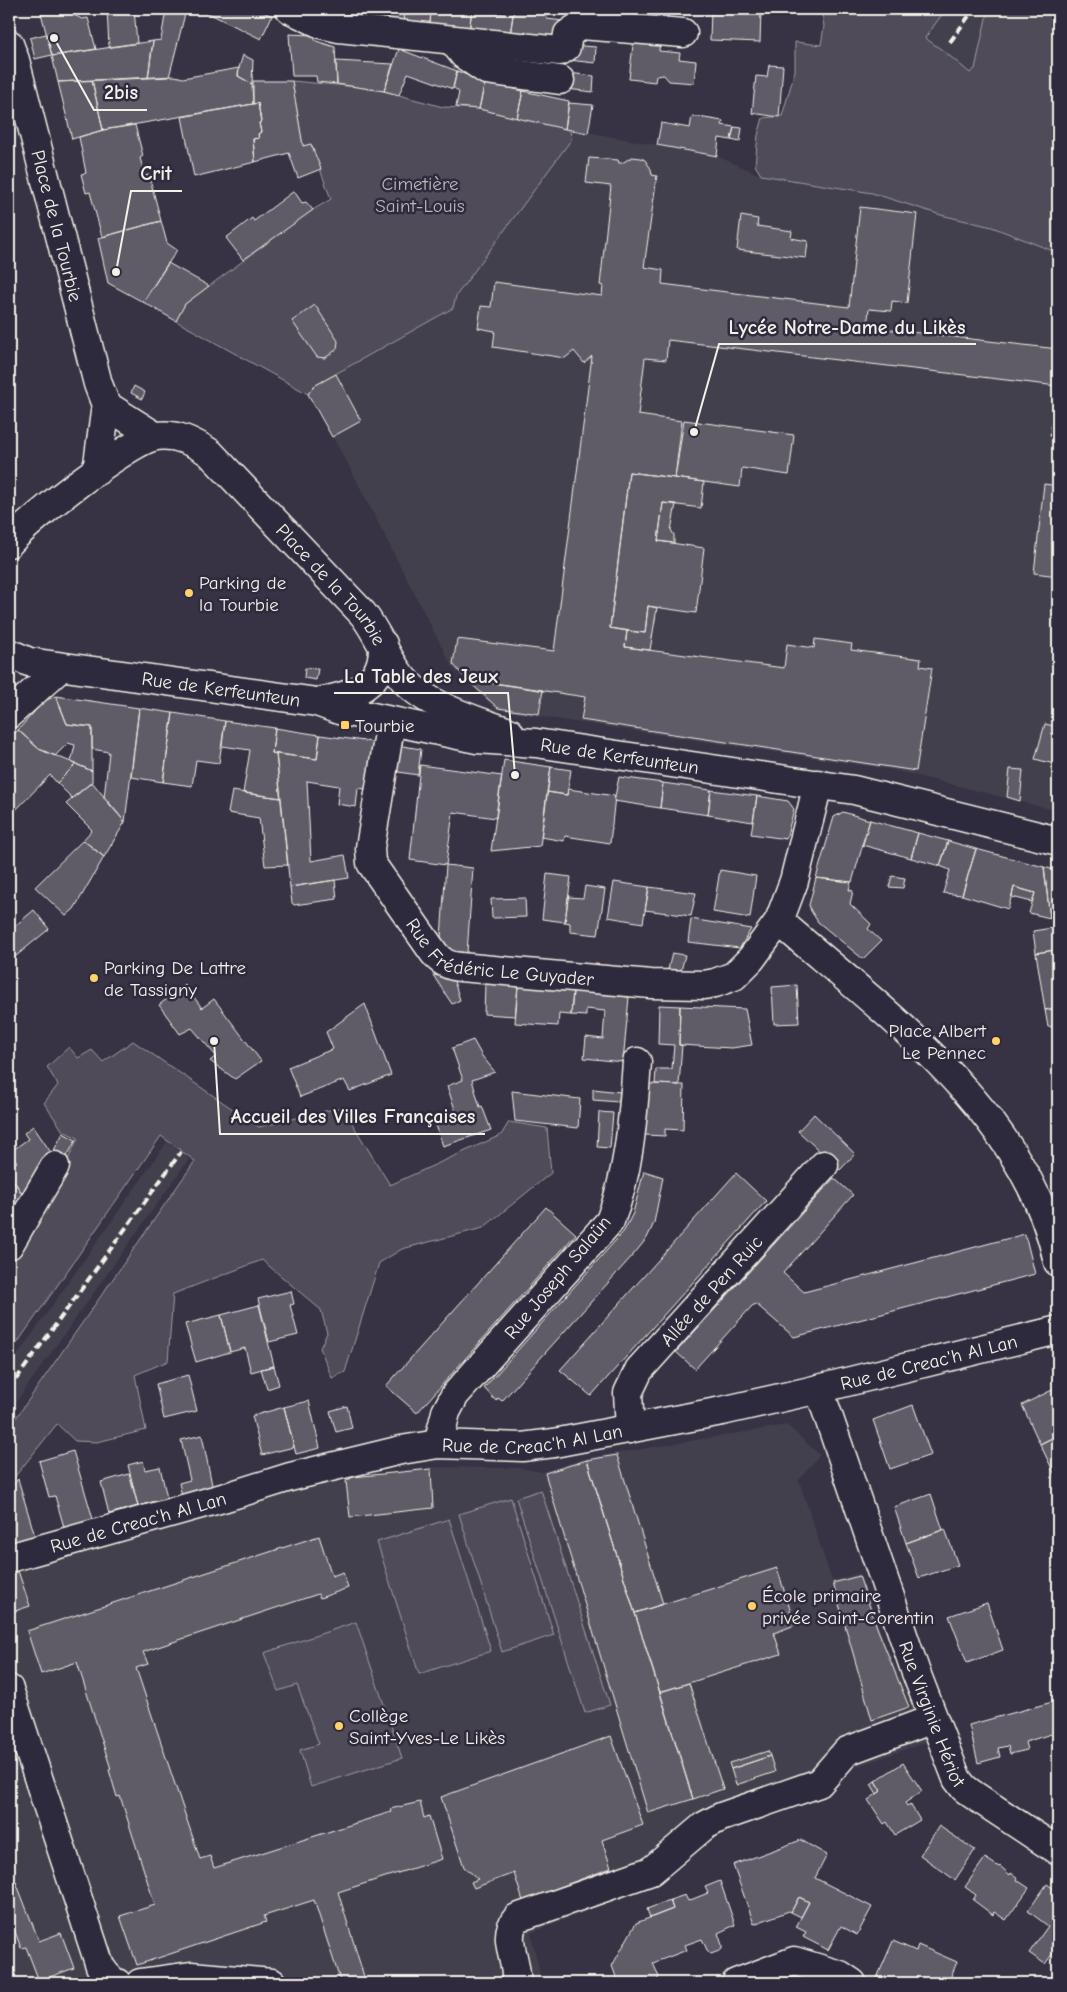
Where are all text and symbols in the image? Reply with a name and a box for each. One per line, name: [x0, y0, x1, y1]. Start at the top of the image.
callout: 2bis: [94, 75, 147, 110]
text: 2bis: [104, 81, 138, 104]
street label: Place de la Tourbie: [26, 148, 86, 304]
callout: Crit: [131, 156, 182, 191]
text: Crit: [140, 162, 172, 185]
park label: Cimetière Saint-Louis: [375, 173, 465, 217]
callout: Lycée Notre-Dame du Likès: [719, 309, 976, 344]
text: Lycée Notre-Dame du Likès: [729, 316, 965, 339]
street label: Place de la Tourbie: [271, 520, 390, 649]
place label: Parking de la Tourbie: [199, 572, 286, 616]
marker: Parking de la Tourbie: [183, 587, 195, 599]
callout: La Table des Jeux: [334, 658, 508, 693]
text: La Table des Jeux: [344, 665, 498, 688]
street label: Rue de Kerfeunteun: [140, 668, 302, 712]
place label: Tourbie: [355, 715, 414, 737]
marker: Tourbie: [339, 719, 351, 731]
street label: Rue de Kerfeunteun: [539, 734, 700, 779]
street label: Rue Frédéric Le Guyader: [401, 914, 595, 991]
place label: Parking De Lattre de Tassigny: [104, 957, 246, 1001]
marker: Parking De Lattre de Tassigny: [88, 972, 100, 984]
place label: Place Albert Le Pennec: [889, 1020, 987, 1064]
marker: Place Albert Le Pennec: [990, 1035, 1002, 1047]
callout: Accueil des Villes Françaises: [220, 1099, 485, 1134]
text: Accueil des Villes Françaises: [231, 1105, 475, 1128]
street label: Rue Joseph Salaün: [500, 1212, 616, 1344]
street label: Allée de Pen Ruic: [656, 1231, 767, 1351]
street label: Rue de Creac'h Al Lan: [838, 1330, 1020, 1395]
street label: Rue de Creac'h Al Lan: [442, 1420, 624, 1459]
street label: Rue de Creac'h Al Lan: [48, 1488, 229, 1558]
place label: École primaire privée Saint-Corentin: [762, 1585, 934, 1629]
marker: École primaire privée Saint-Corentin: [746, 1600, 758, 1612]
street label: Rue Virginie Hériot: [894, 1638, 970, 1793]
place label: Collège Saint-Yves-Le Likès: [349, 1705, 505, 1749]
marker: Collège Saint-Yves-Le Likès: [333, 1720, 345, 1732]

